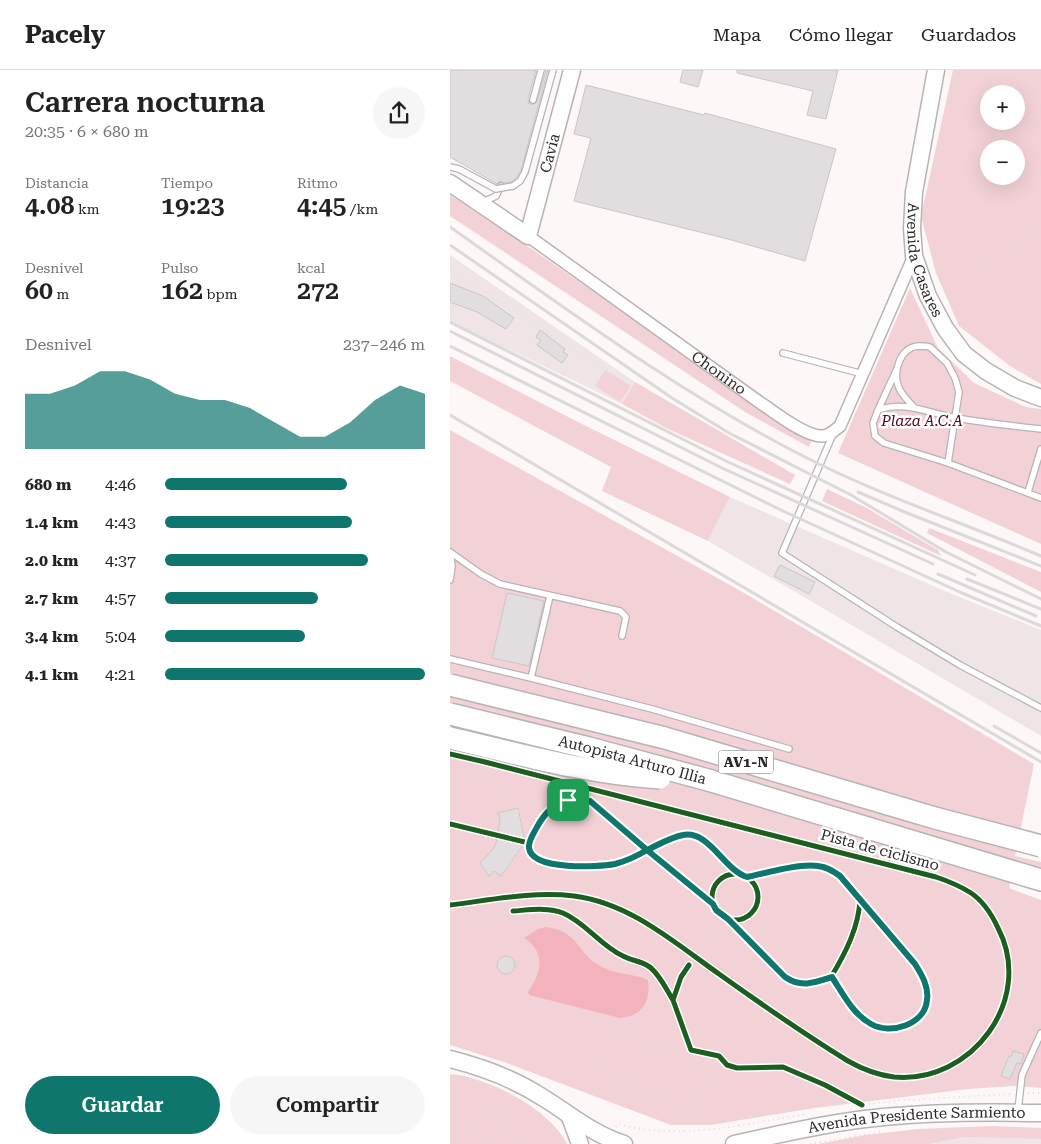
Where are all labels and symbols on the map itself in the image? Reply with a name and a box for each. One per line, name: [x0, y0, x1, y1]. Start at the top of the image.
street label: Cavia: [536, 131, 564, 175]
street label: Avenida Casares: [903, 202, 947, 320]
street label: Chonino: [688, 347, 750, 399]
park label: Plaza A.C.A: [880, 412, 963, 430]
street label: Autopista Arturo Illia: [556, 732, 708, 788]
road number: AV1-N: [718, 750, 774, 774]
pin: [547, 779, 589, 821]
street label: Pista de ciclismo: [819, 826, 941, 874]
street label: Avenida Presidente Sarmiento: [806, 1104, 1026, 1137]

